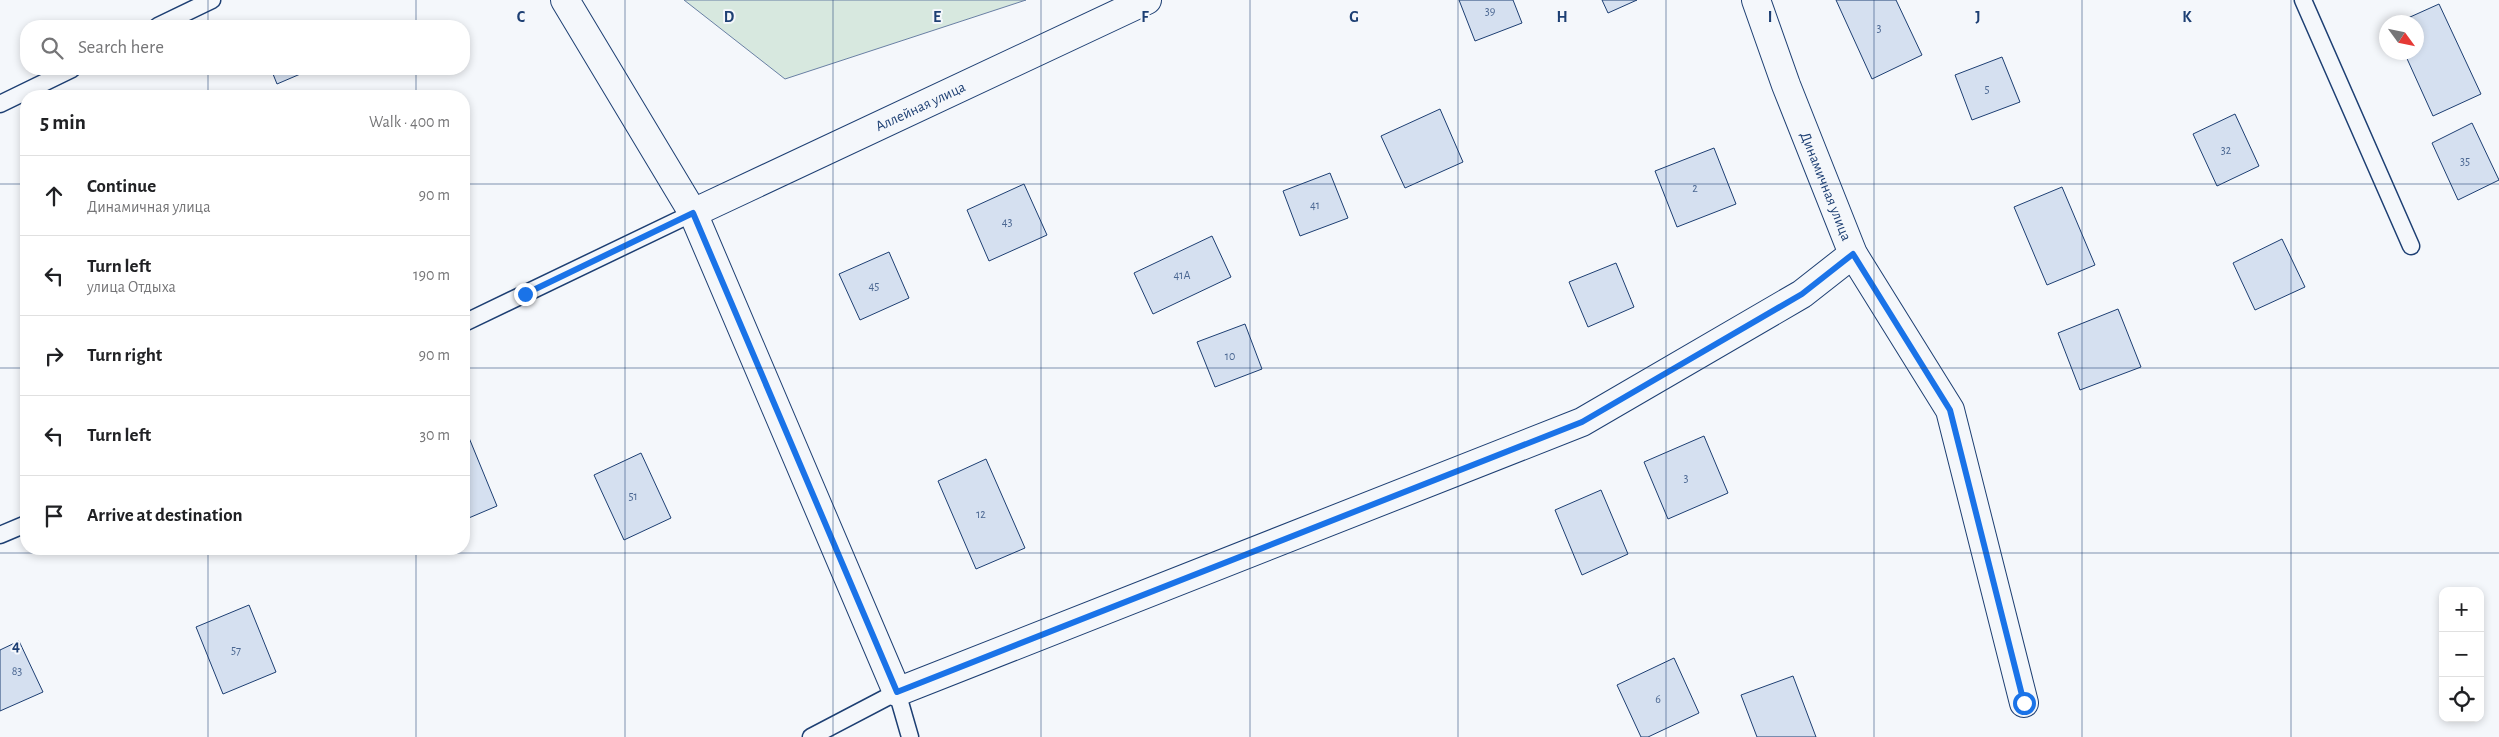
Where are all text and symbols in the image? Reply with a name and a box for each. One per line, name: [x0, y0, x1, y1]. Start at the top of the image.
house number: 39: [1485, 5, 1496, 17]
text: C: [517, 9, 526, 25]
text: D: [724, 9, 735, 25]
text: E: [933, 9, 941, 25]
text: F: [1141, 9, 1149, 25]
text: G: [1349, 9, 1359, 25]
text: H: [1556, 9, 1568, 25]
text: I: [1768, 9, 1772, 25]
text: J: [1975, 9, 1981, 25]
text: K: [2182, 9, 2192, 25]
north arrow: [2379, 15, 2424, 60]
search box: [20, 20, 470, 75]
house number: 3: [1877, 22, 1882, 34]
icon: search: [38, 34, 66, 62]
text: Search here: [78, 38, 164, 57]
street label: Аллейная улица: [873, 79, 968, 134]
house number: 5: [1984, 83, 1990, 95]
text: 5 min: [40, 112, 86, 133]
text: Walk · 400 m: [369, 114, 450, 130]
street label: Динамичная улица: [1798, 130, 1855, 243]
house number: 32: [2221, 144, 2232, 156]
house number: 35: [2460, 155, 2470, 167]
text: Continue: [87, 177, 156, 196]
icon: ahead: [40, 182, 68, 210]
house number: 2: [1692, 182, 1698, 194]
text: 90 m: [419, 187, 450, 203]
text: Динамичная улица: [87, 199, 211, 215]
house number: 41: [1310, 199, 1320, 211]
house number: 43: [1002, 216, 1012, 228]
text: Turn left: [87, 257, 151, 276]
icon: left: [40, 262, 68, 290]
text: 190 m: [413, 267, 450, 283]
house number: 41А: [1174, 269, 1190, 281]
text: улица Отдыха: [87, 279, 176, 295]
house number: 45: [869, 280, 879, 292]
route end: [514, 283, 537, 306]
icon: right: [40, 342, 68, 370]
text: Turn right: [87, 346, 162, 365]
text: 90 m: [419, 347, 450, 363]
house number: 10: [1225, 350, 1235, 362]
icon: left: [40, 422, 68, 450]
text: Turn left: [87, 426, 151, 445]
text: 30 m: [420, 427, 450, 443]
house number: 3: [1684, 472, 1689, 484]
house number: 51: [628, 490, 638, 502]
icon: arrive: [40, 502, 68, 530]
text: Arrive at destination: [87, 506, 243, 525]
house number: 12: [976, 508, 986, 520]
map controls: [2439, 587, 2484, 722]
button: +: [2439, 587, 2484, 632]
button: −: [2439, 632, 2484, 677]
text: 4: [12, 638, 20, 654]
house number: 57: [231, 644, 241, 656]
house number: 83: [12, 665, 22, 677]
button: locate: [2439, 677, 2484, 722]
route start: [2013, 692, 2036, 715]
house number: 6: [1655, 693, 1661, 705]

